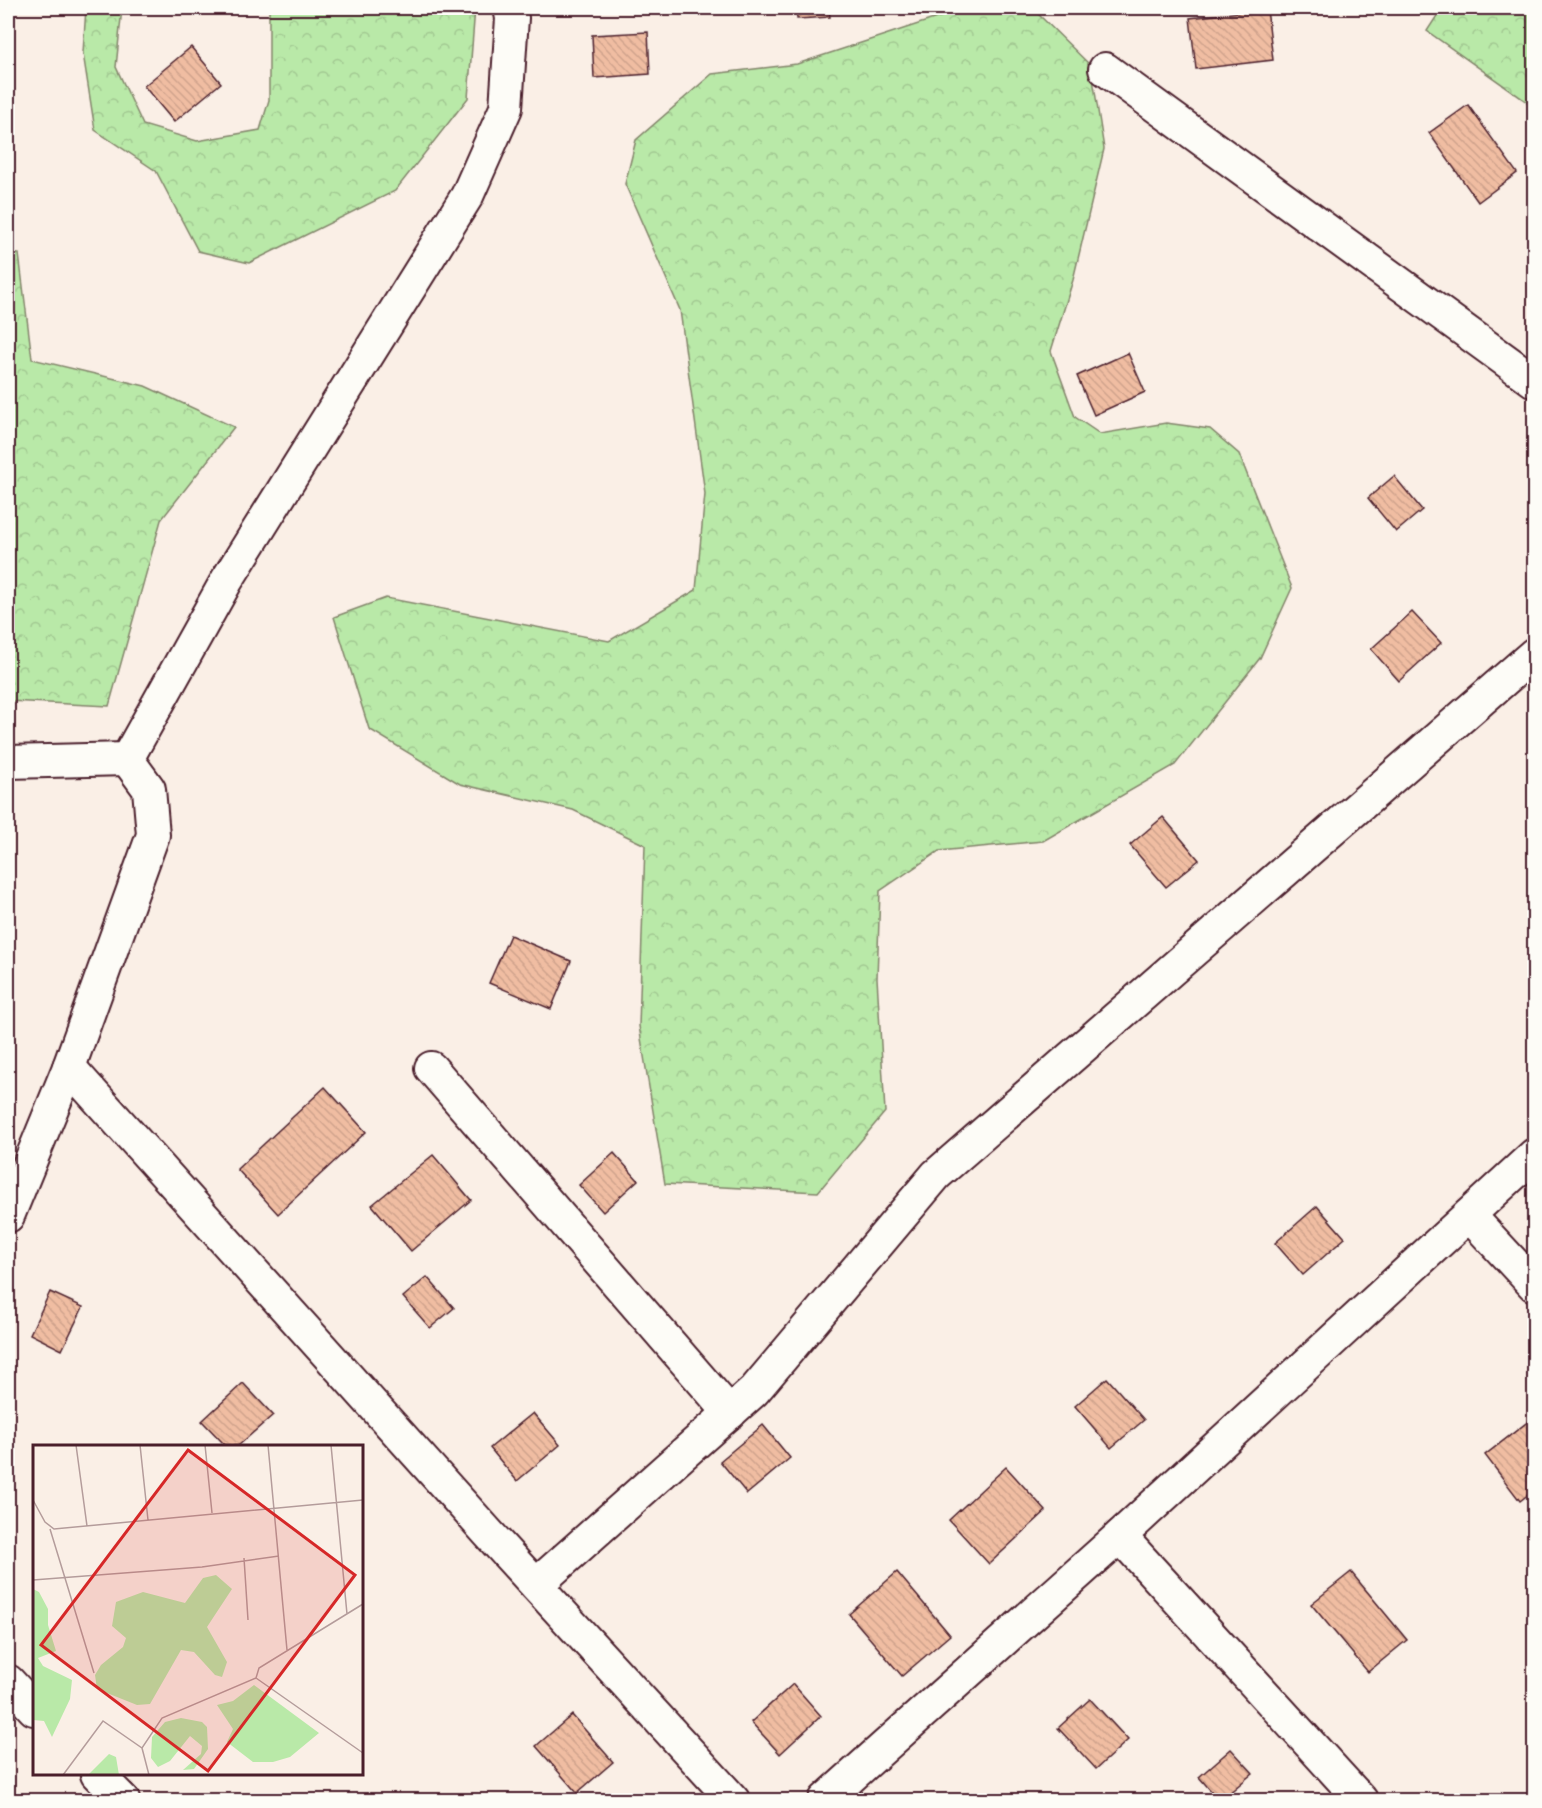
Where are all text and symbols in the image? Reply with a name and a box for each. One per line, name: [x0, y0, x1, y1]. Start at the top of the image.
inset map: [33, 1445, 363, 1775]

